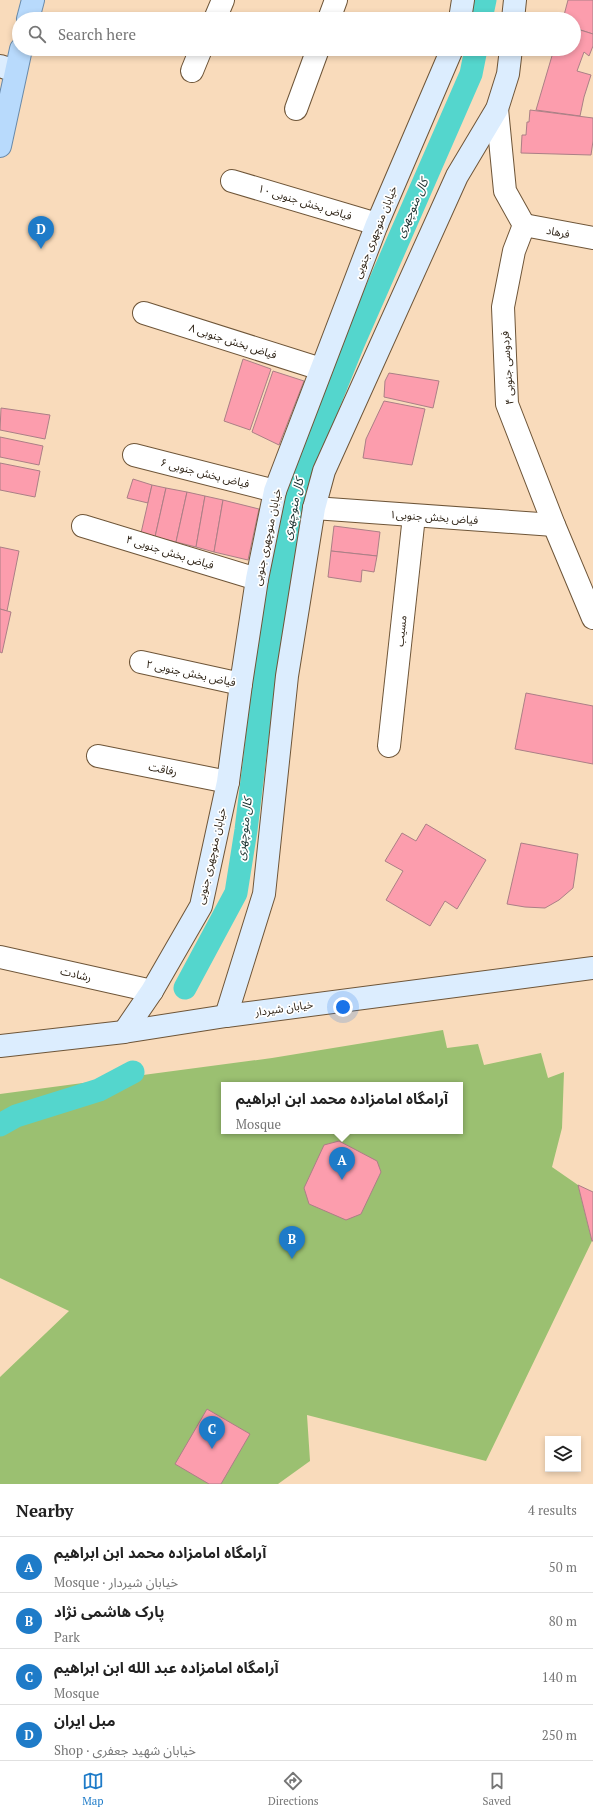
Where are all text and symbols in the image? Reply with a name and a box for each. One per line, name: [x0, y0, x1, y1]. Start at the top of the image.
search box: [12, 12, 581, 56]
icon: search: [26, 23, 48, 45]
text: Search here: [58, 24, 136, 44]
water label: کال منوچهری: [392, 174, 433, 240]
street label: فیاض بخش جنوبی ۱۰: [256, 181, 354, 223]
street label: خیابان منوچهری جنوبی: [350, 183, 401, 281]
pin: D: [28, 216, 54, 249]
street label: فرهاد: [545, 223, 571, 241]
street label: فیاض بخش جنوبی ۸: [187, 320, 279, 362]
street label: فردوسی جنوبی ۴: [497, 331, 517, 405]
street label: فیاض بخش جنوبی ۶: [159, 455, 251, 491]
water label: کال منوچهری: [279, 475, 308, 541]
street label: خیابان منوچهری جنوبی: [250, 487, 285, 587]
street label: فیاض بخش جنوبی۱: [389, 507, 479, 527]
street label: فیاض بخش جنوبی ۴: [124, 532, 216, 572]
street label: مسیب: [392, 615, 410, 647]
street label: فیاض بخش جنوبی ۲: [145, 657, 237, 689]
street label: رفاقت: [147, 759, 179, 779]
water label: کال منوچهری: [232, 795, 256, 861]
street label: خیابان منوچهری جنوبی: [193, 806, 230, 906]
street label: رشادت: [59, 964, 93, 984]
street label: خیابان شیردار: [253, 997, 315, 1019]
your location: [333, 997, 353, 1017]
popup: [221, 1082, 463, 1134]
text: آرامگاه امامزاده محمد ابن ابراهیم: [236, 1088, 448, 1108]
text: Mosque: [236, 1115, 281, 1133]
pin: A: [329, 1147, 355, 1180]
pin: B: [279, 1226, 305, 1259]
pin: C: [199, 1416, 225, 1449]
map controls: [545, 1436, 581, 1472]
button: layers: [545, 1436, 581, 1472]
text: Nearby: [16, 1499, 74, 1522]
text: 4 results: [528, 1501, 577, 1519]
text: آرامگاه امامزاده محمد ابن ابراهیم: [54, 1542, 266, 1562]
text: A: [24, 1558, 34, 1576]
text: 50 m: [549, 1558, 577, 1576]
text: Mosque · خیابان شیردار: [54, 1573, 178, 1591]
text: پارک هاشمی نژاد: [54, 1601, 164, 1621]
text: B: [25, 1612, 33, 1630]
text: 80 m: [549, 1612, 577, 1630]
text: Park: [54, 1628, 80, 1646]
text: آرامگاه امامزاده عبد الله ابن ابراهیم: [54, 1657, 279, 1677]
text: C: [25, 1668, 33, 1686]
text: 140 m: [542, 1668, 577, 1686]
text: Mosque: [54, 1684, 99, 1702]
text: مبل ایران: [54, 1710, 115, 1730]
text: D: [24, 1726, 34, 1744]
text: 250 m: [542, 1726, 577, 1744]
text: Shop · خیابان شهید جعفری: [54, 1741, 196, 1759]
tab: Map: [82, 1770, 104, 1808]
tab: Directions: [268, 1770, 319, 1808]
tab: Saved: [483, 1770, 511, 1808]

